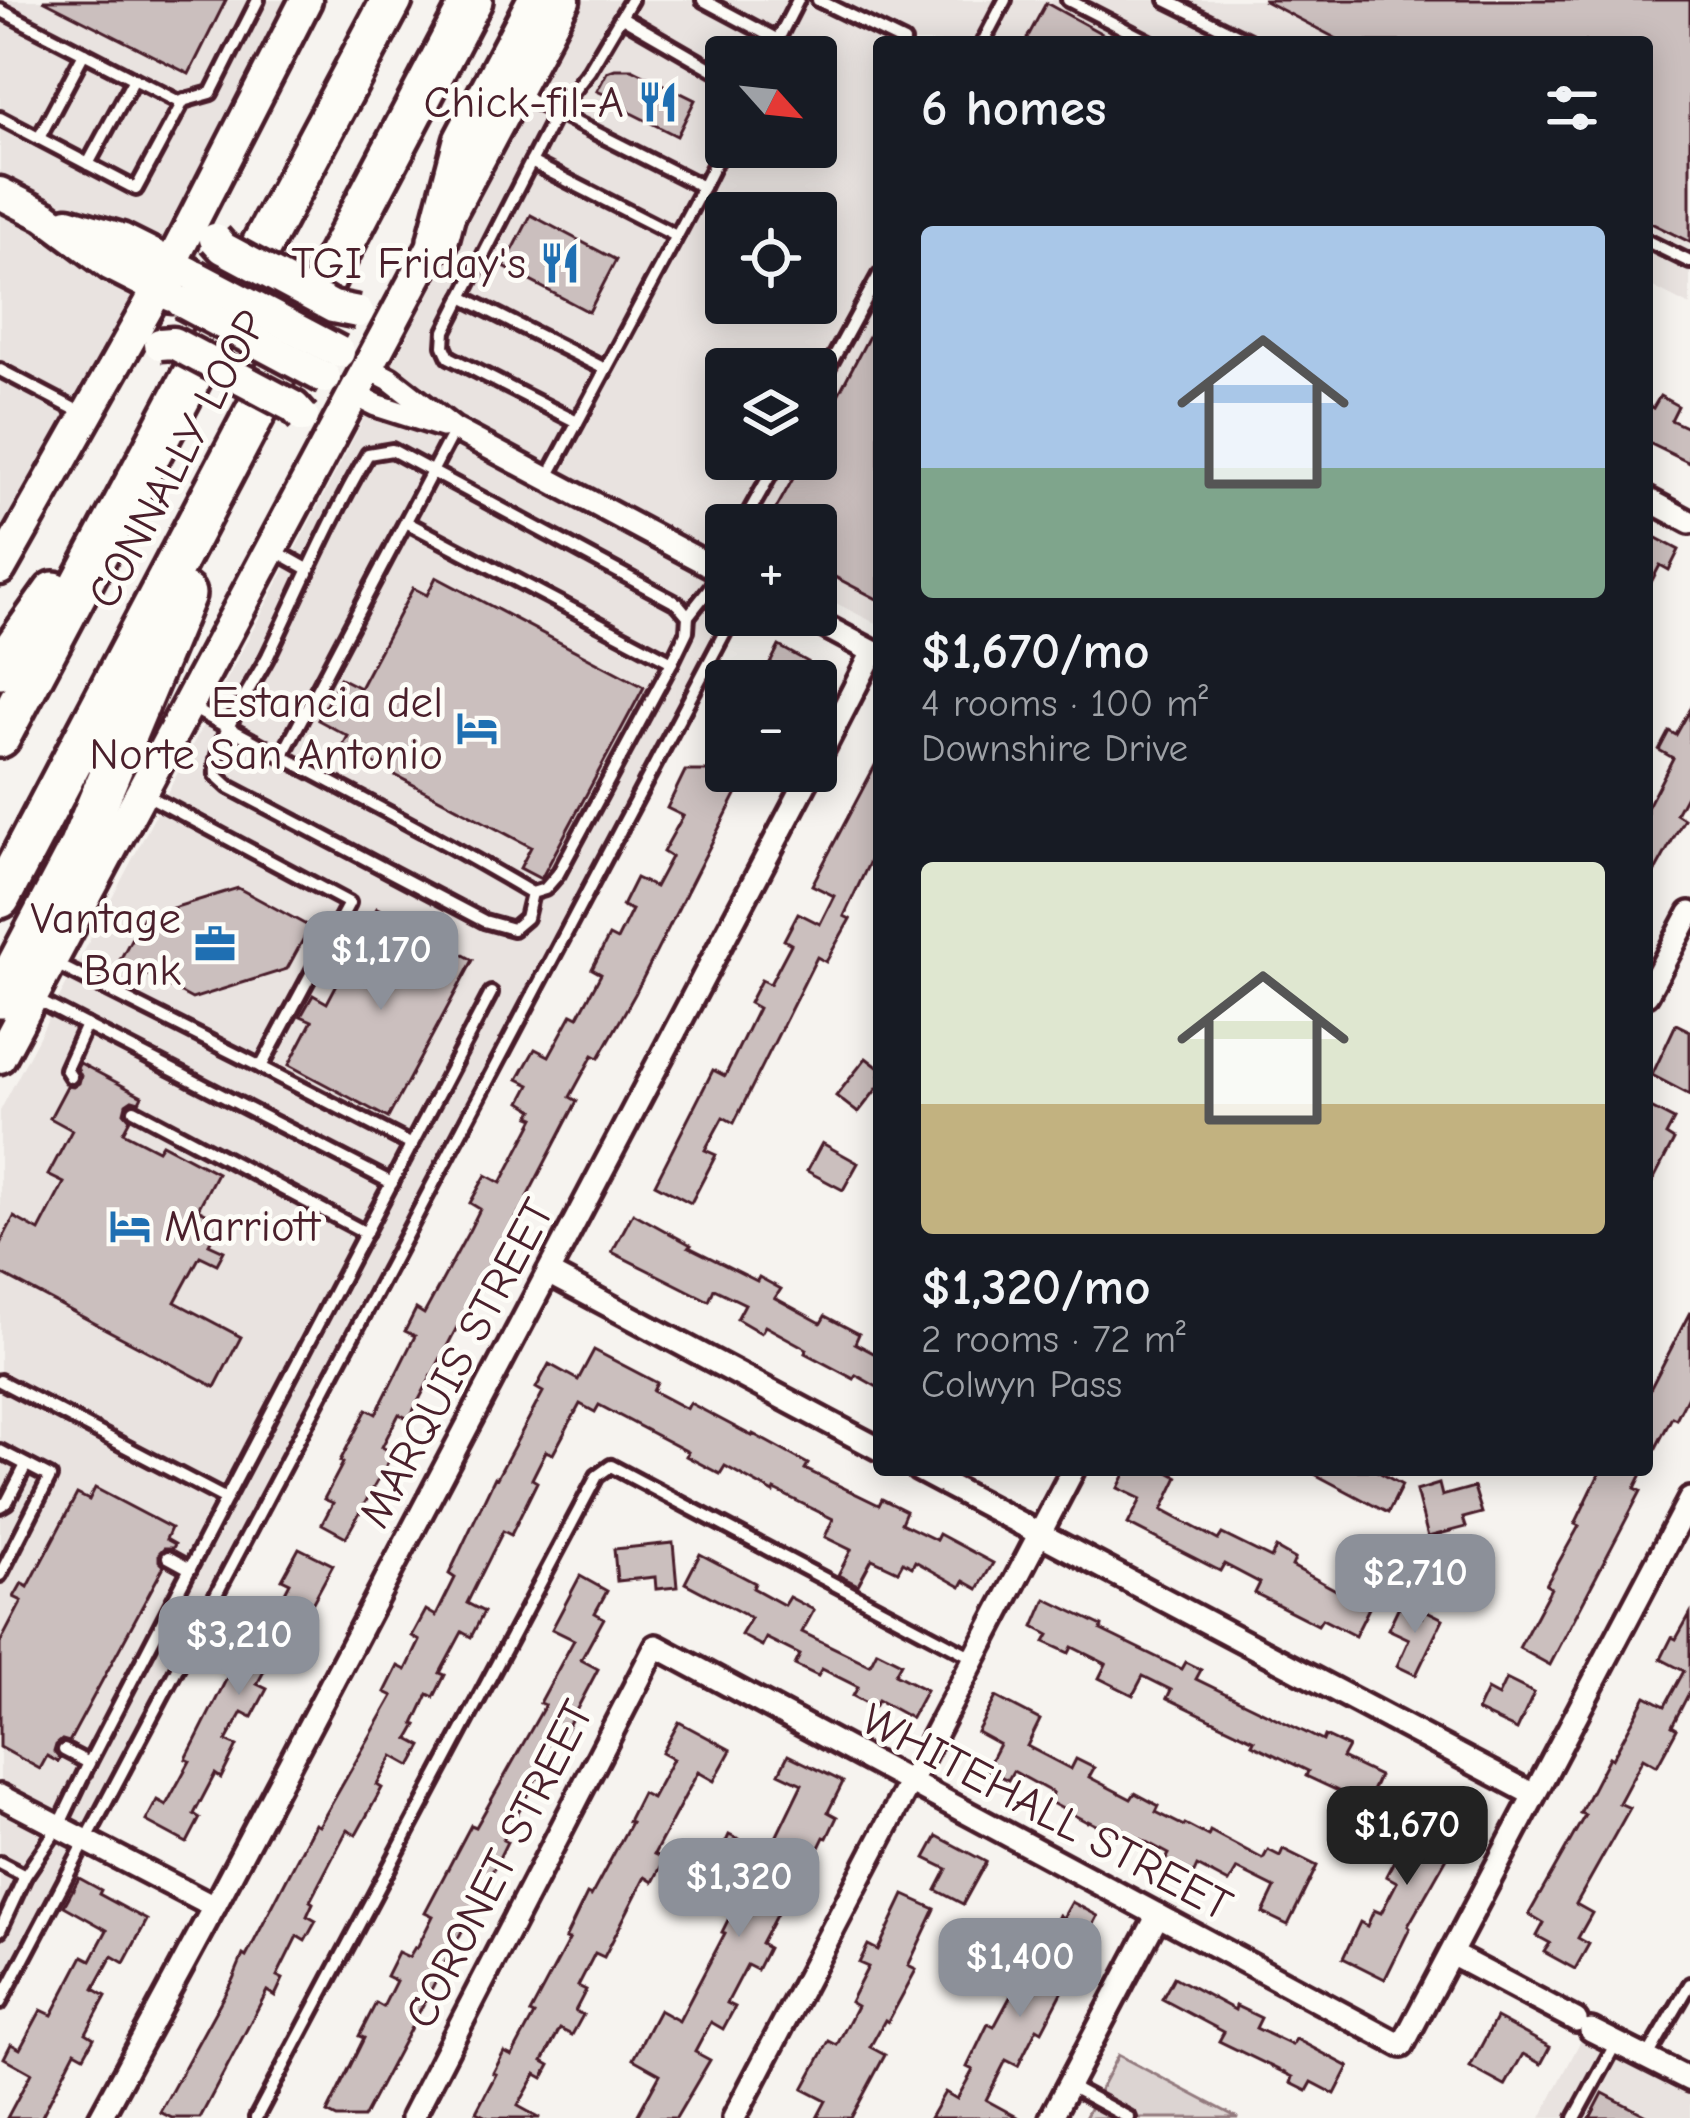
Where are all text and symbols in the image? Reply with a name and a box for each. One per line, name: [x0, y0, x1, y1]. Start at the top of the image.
north arrow: [705, 36, 837, 168]
map controls: [705, 36, 837, 792]
icon: filters: [1539, 75, 1605, 141]
place label: Chick-fil-A: [424, 76, 624, 128]
restaurant icon: Chick-fil-A: [635, 79, 681, 125]
text: 6 homes: [921, 79, 1106, 138]
button: locate: [705, 192, 837, 324]
place label: TGI Friday's: [291, 237, 526, 289]
restaurant icon: TGI Friday's: [537, 240, 583, 286]
street label: CONNALLY LOOP: [77, 301, 277, 617]
icon: home: [1155, 304, 1371, 520]
button: layers: [705, 348, 837, 480]
button: +: [705, 504, 837, 636]
text: $1,670/mo: [921, 622, 1150, 681]
button: −: [705, 660, 837, 792]
place label: Estancia del Norte San Antonio: [89, 676, 443, 780]
text: 4 rooms · 100 m²: [921, 681, 1208, 726]
hotel icon: Estancia del Norte San Antonio: [454, 705, 500, 751]
text: Downshire Drive: [921, 726, 1188, 771]
place label: Vantage Bank: [30, 892, 181, 996]
pin: $1,170: [283, 911, 479, 1013]
office icon: Vantage Bank: [192, 921, 238, 967]
text: $1,170: [330, 927, 432, 972]
icon: home: [1155, 940, 1371, 1156]
street label: MARQUIS STREET: [348, 1190, 565, 1536]
place label: Marriott: [164, 1200, 321, 1252]
hotel icon: Marriott: [107, 1203, 153, 1249]
text: $1,320/mo: [921, 1258, 1151, 1317]
text: 2 rooms · 72 m²: [921, 1317, 1186, 1362]
text: Colwyn Pass: [921, 1362, 1122, 1407]
pin: $2,710: [1317, 1534, 1513, 1636]
text: $2,710: [1362, 1550, 1468, 1595]
pin: $3,210: [141, 1596, 337, 1698]
text: $3,210: [185, 1612, 293, 1657]
street label: CORONET STREET: [394, 1691, 604, 2036]
street label: WHITEHALL STREET: [853, 1692, 1241, 1932]
pin: $1,670: [1309, 1786, 1505, 1888]
text: $1,670: [1354, 1802, 1460, 1847]
pin: $1,320: [641, 1838, 837, 1940]
text: $1,320: [685, 1854, 793, 1899]
pin: $1,400: [922, 1918, 1118, 2020]
text: $1,400: [965, 1934, 1075, 1979]

